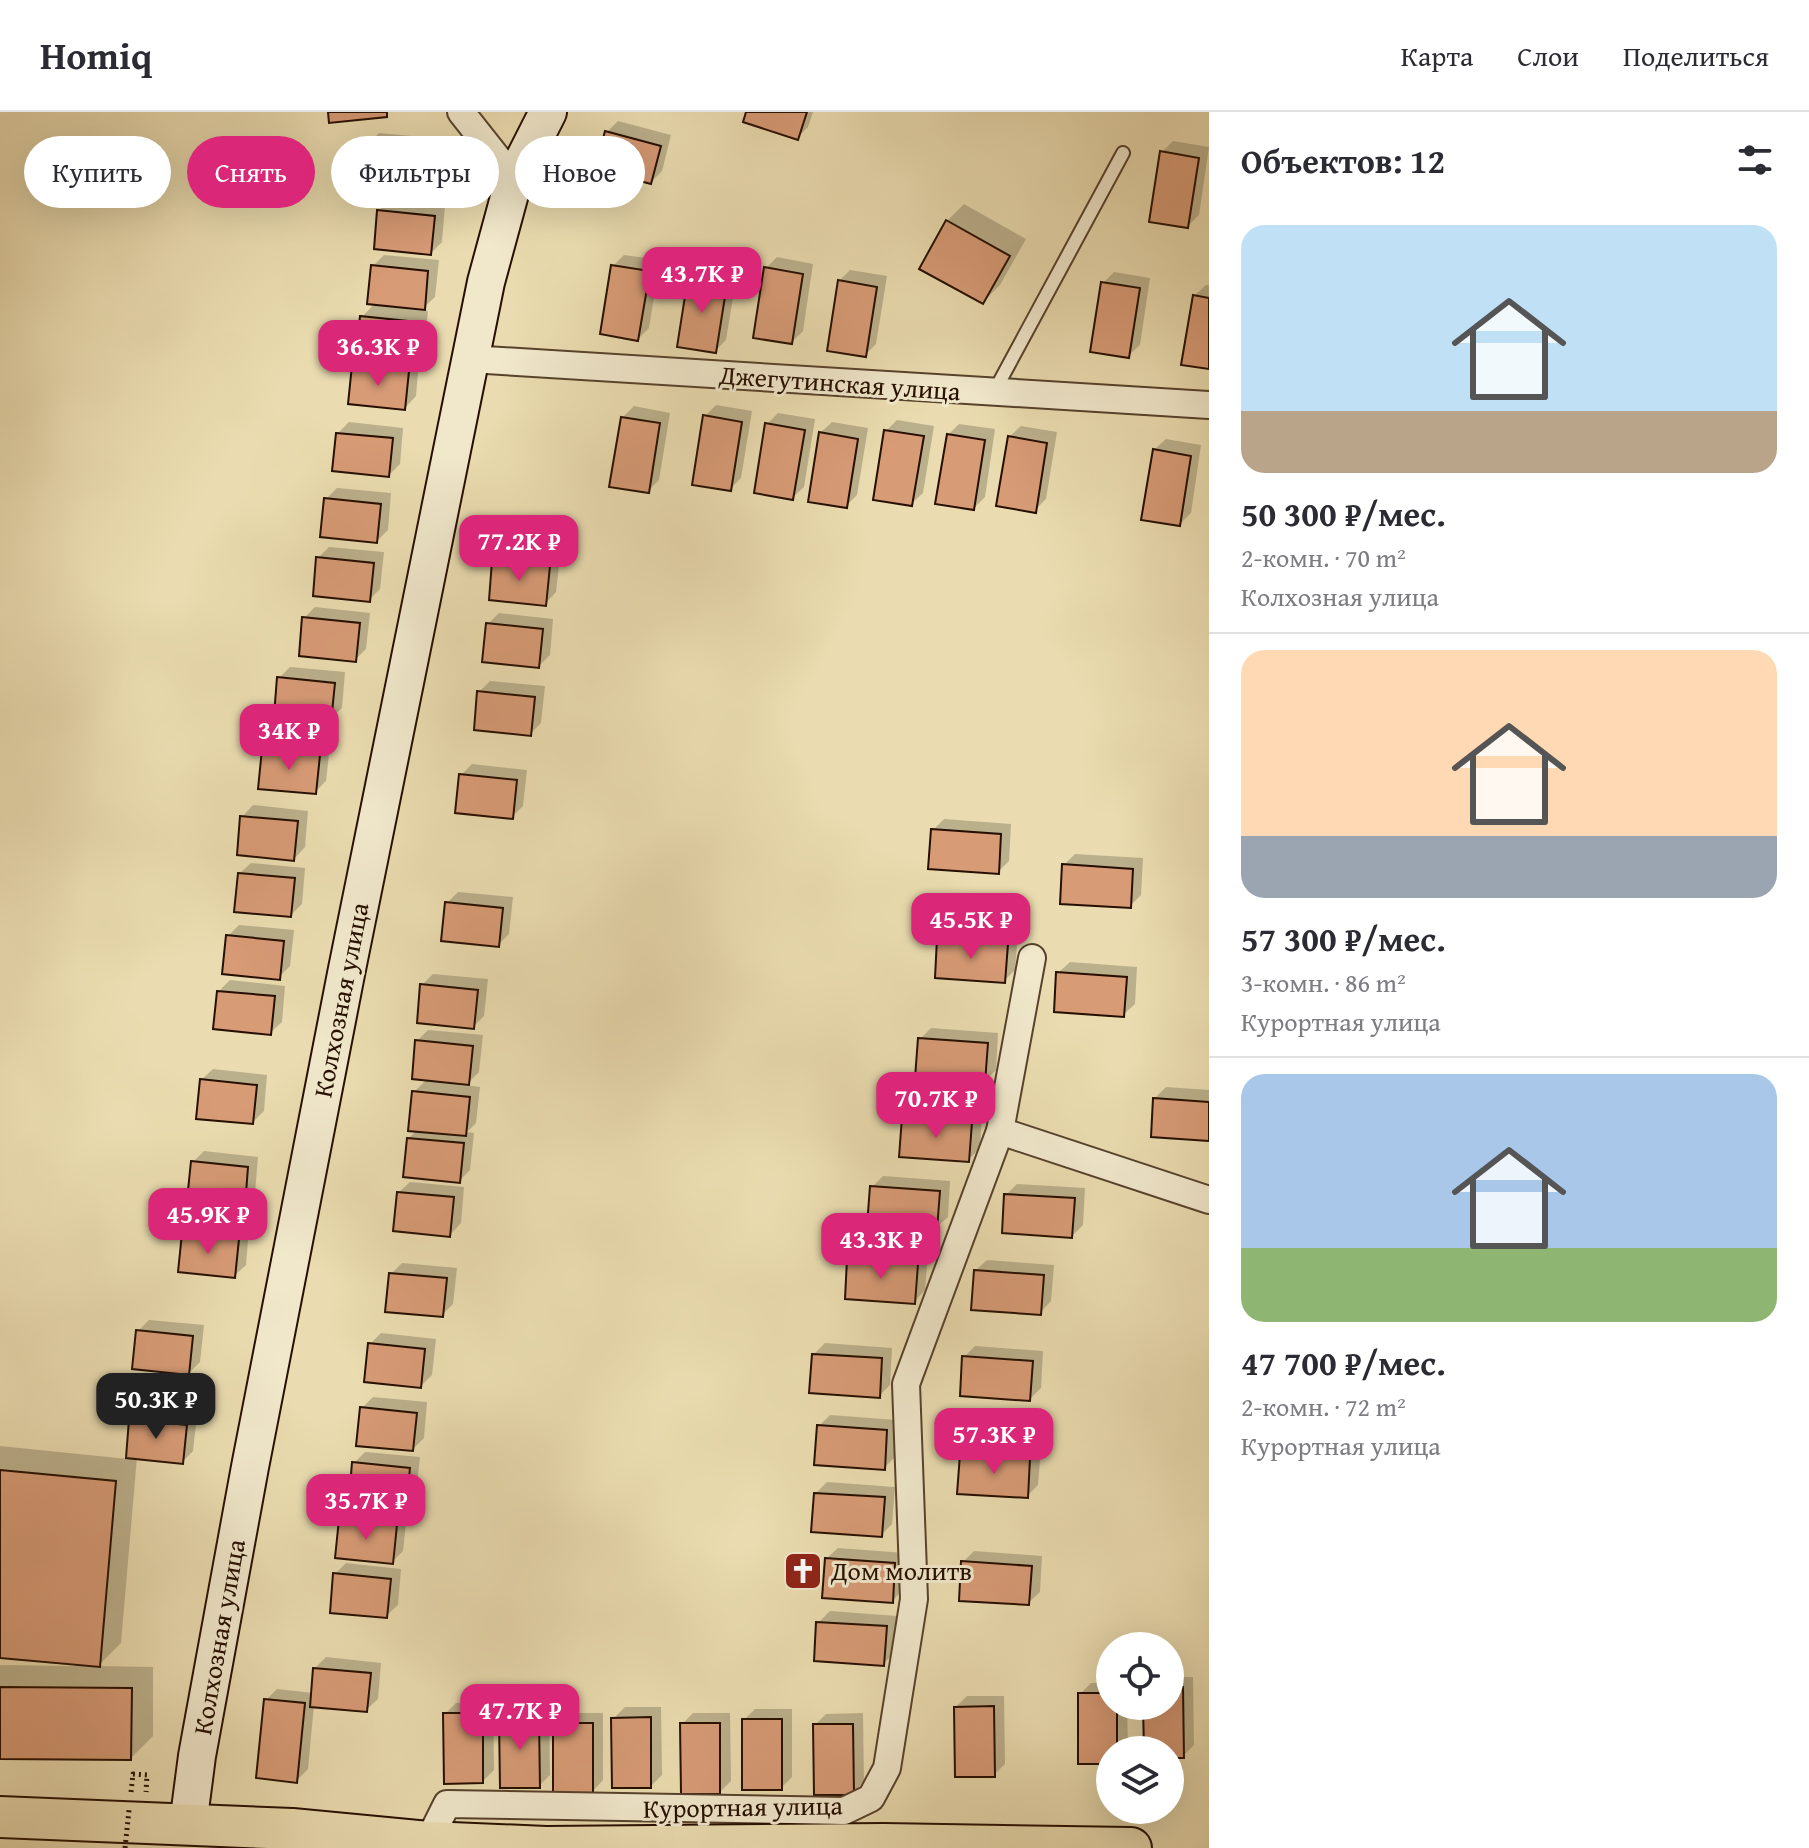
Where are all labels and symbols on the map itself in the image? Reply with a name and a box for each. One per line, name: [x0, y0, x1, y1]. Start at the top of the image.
pin: 43.7K ₽: [628, 247, 776, 315]
pin: 36.3K ₽: [304, 320, 452, 388]
street label: Джегутинская улица: [717, 355, 963, 410]
pin: 77.2K ₽: [445, 515, 593, 583]
pin: 34K ₽: [233, 704, 345, 772]
pin: 45.5K ₽: [897, 893, 1045, 961]
street label: Колхозная улица: [302, 898, 379, 1101]
pin: 70.7K ₽: [862, 1072, 1010, 1140]
pin: 45.9K ₽: [134, 1188, 282, 1256]
pin: 43.3K ₽: [807, 1213, 955, 1281]
pin: 50.3K ₽: [82, 1373, 230, 1441]
pin: 57.3K ₽: [920, 1408, 1068, 1476]
pin: 35.7K ₽: [292, 1474, 440, 1542]
street label: Колхозная улица: [182, 1535, 255, 1738]
church icon: Дом молитв: [782, 1550, 824, 1592]
place label: Дом молитв: [830, 1551, 972, 1590]
pin: 47.7K ₽: [446, 1684, 594, 1752]
street label: Курортная улица: [643, 1785, 844, 1828]

